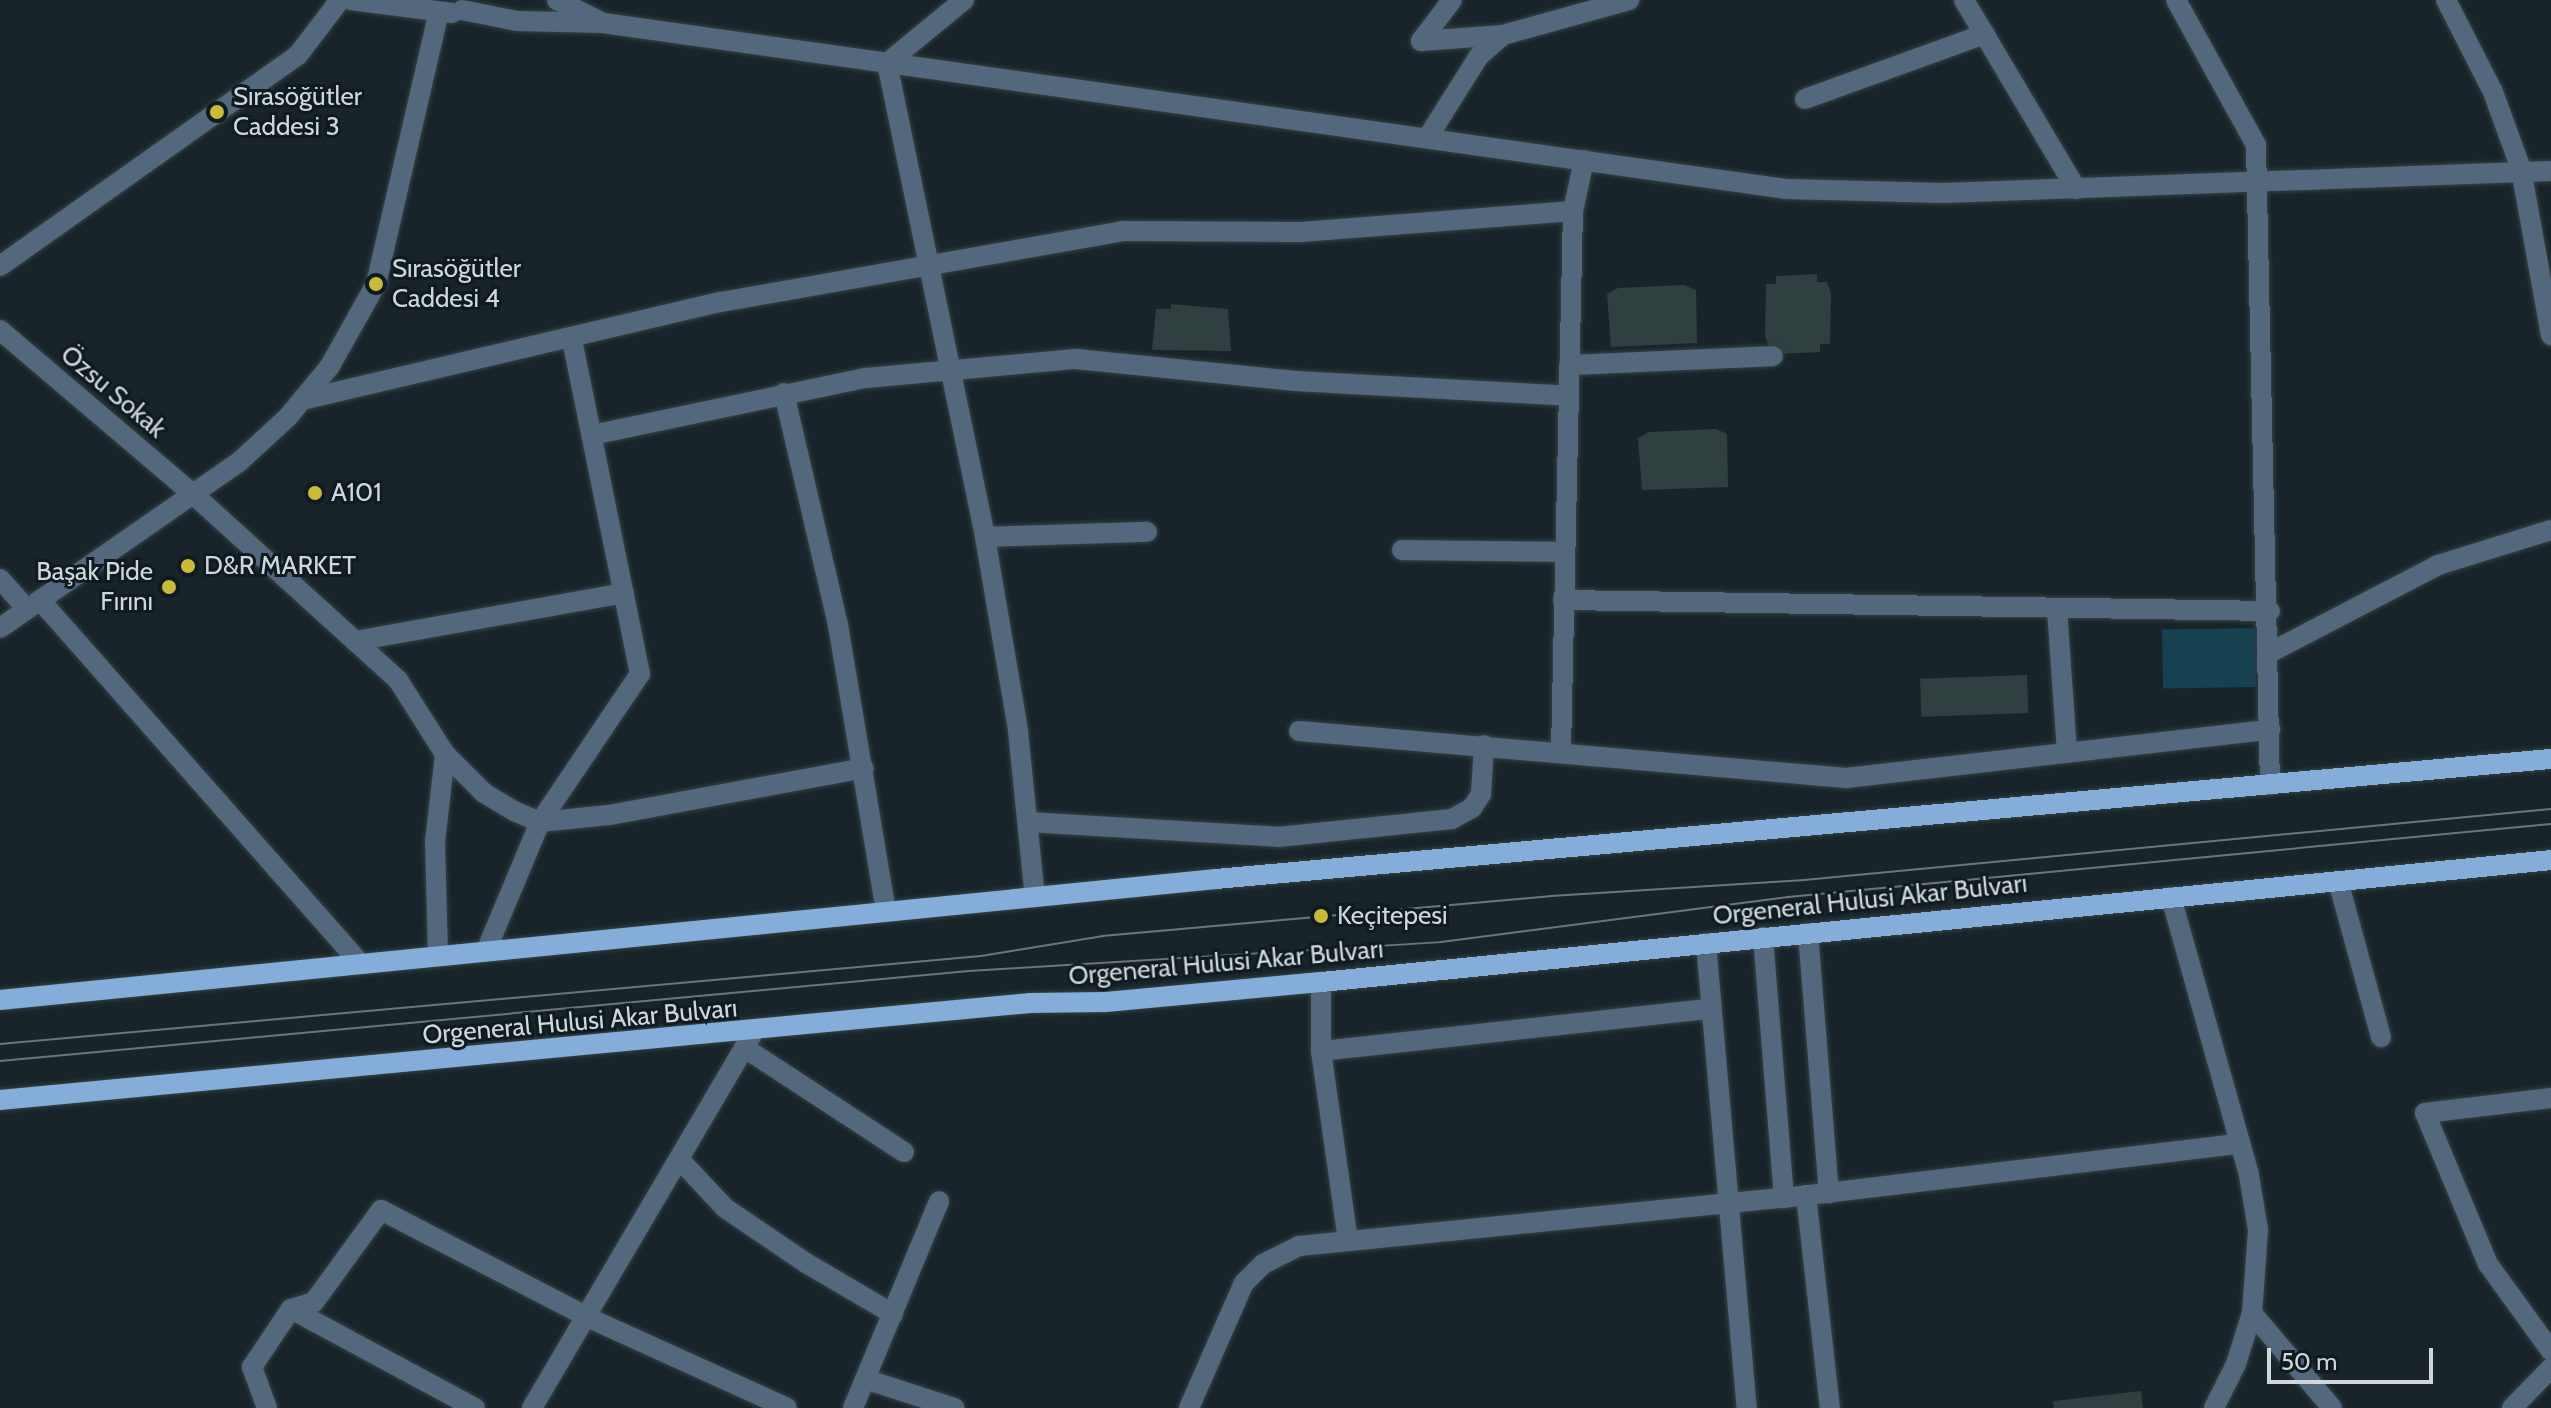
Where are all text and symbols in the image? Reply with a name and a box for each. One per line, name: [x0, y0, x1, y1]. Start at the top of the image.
place label: Sırasöğütler Caddesi 3: [233, 81, 362, 142]
marker: Sırasöğütler Caddesi 3: [208, 103, 226, 121]
place label: Sırasöğütler Caddesi 4: [392, 253, 521, 314]
marker: Sırasöğütler Caddesi 4: [367, 275, 385, 293]
street label: Özsu Sokak: [54, 339, 172, 445]
place label: A101: [331, 477, 382, 509]
marker: A101: [306, 484, 324, 502]
place label: D&R MARKET: [204, 550, 356, 582]
place label: Başak Pide Fırını: [36, 556, 153, 618]
marker: D&R MARKET: [179, 557, 197, 575]
marker: Başak Pide Fırını: [160, 578, 178, 596]
street label: Orgeneral Hulusi Akar Bulvarı: [1711, 868, 2029, 932]
place label: Keçitepesi: [1337, 900, 1447, 932]
marker: Keçitepesi: [1312, 907, 1330, 925]
street label: Orgeneral Hulusi Akar Bulvarı: [1067, 934, 1385, 992]
street label: Orgeneral Hulusi Akar Bulvarı: [421, 993, 739, 1051]
scale bar: [2271, 1332, 2437, 1382]
text: 50 m: [2281, 1347, 2337, 1376]

